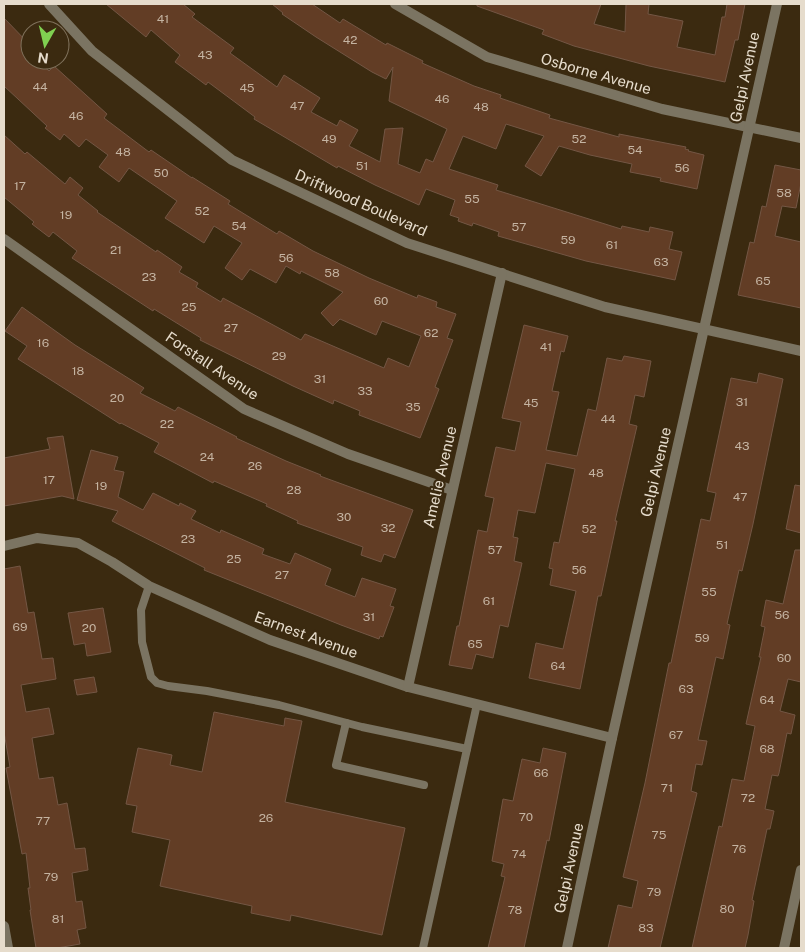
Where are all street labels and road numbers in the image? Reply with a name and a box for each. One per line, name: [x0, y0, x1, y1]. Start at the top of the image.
street label: Gelpi Avenue: [727, 30, 762, 124]
street label: Osborne Avenue: [539, 50, 653, 97]
street label: Driftwood Boulevard: [293, 166, 430, 239]
street label: Forstall Avenue: [163, 328, 262, 403]
street label: Amelie Avenue: [420, 424, 459, 529]
street label: Gelpi Avenue: [637, 425, 674, 519]
street label: Earnest Avenue: [252, 608, 360, 661]
street label: Gelpi Avenue: [551, 821, 586, 915]

